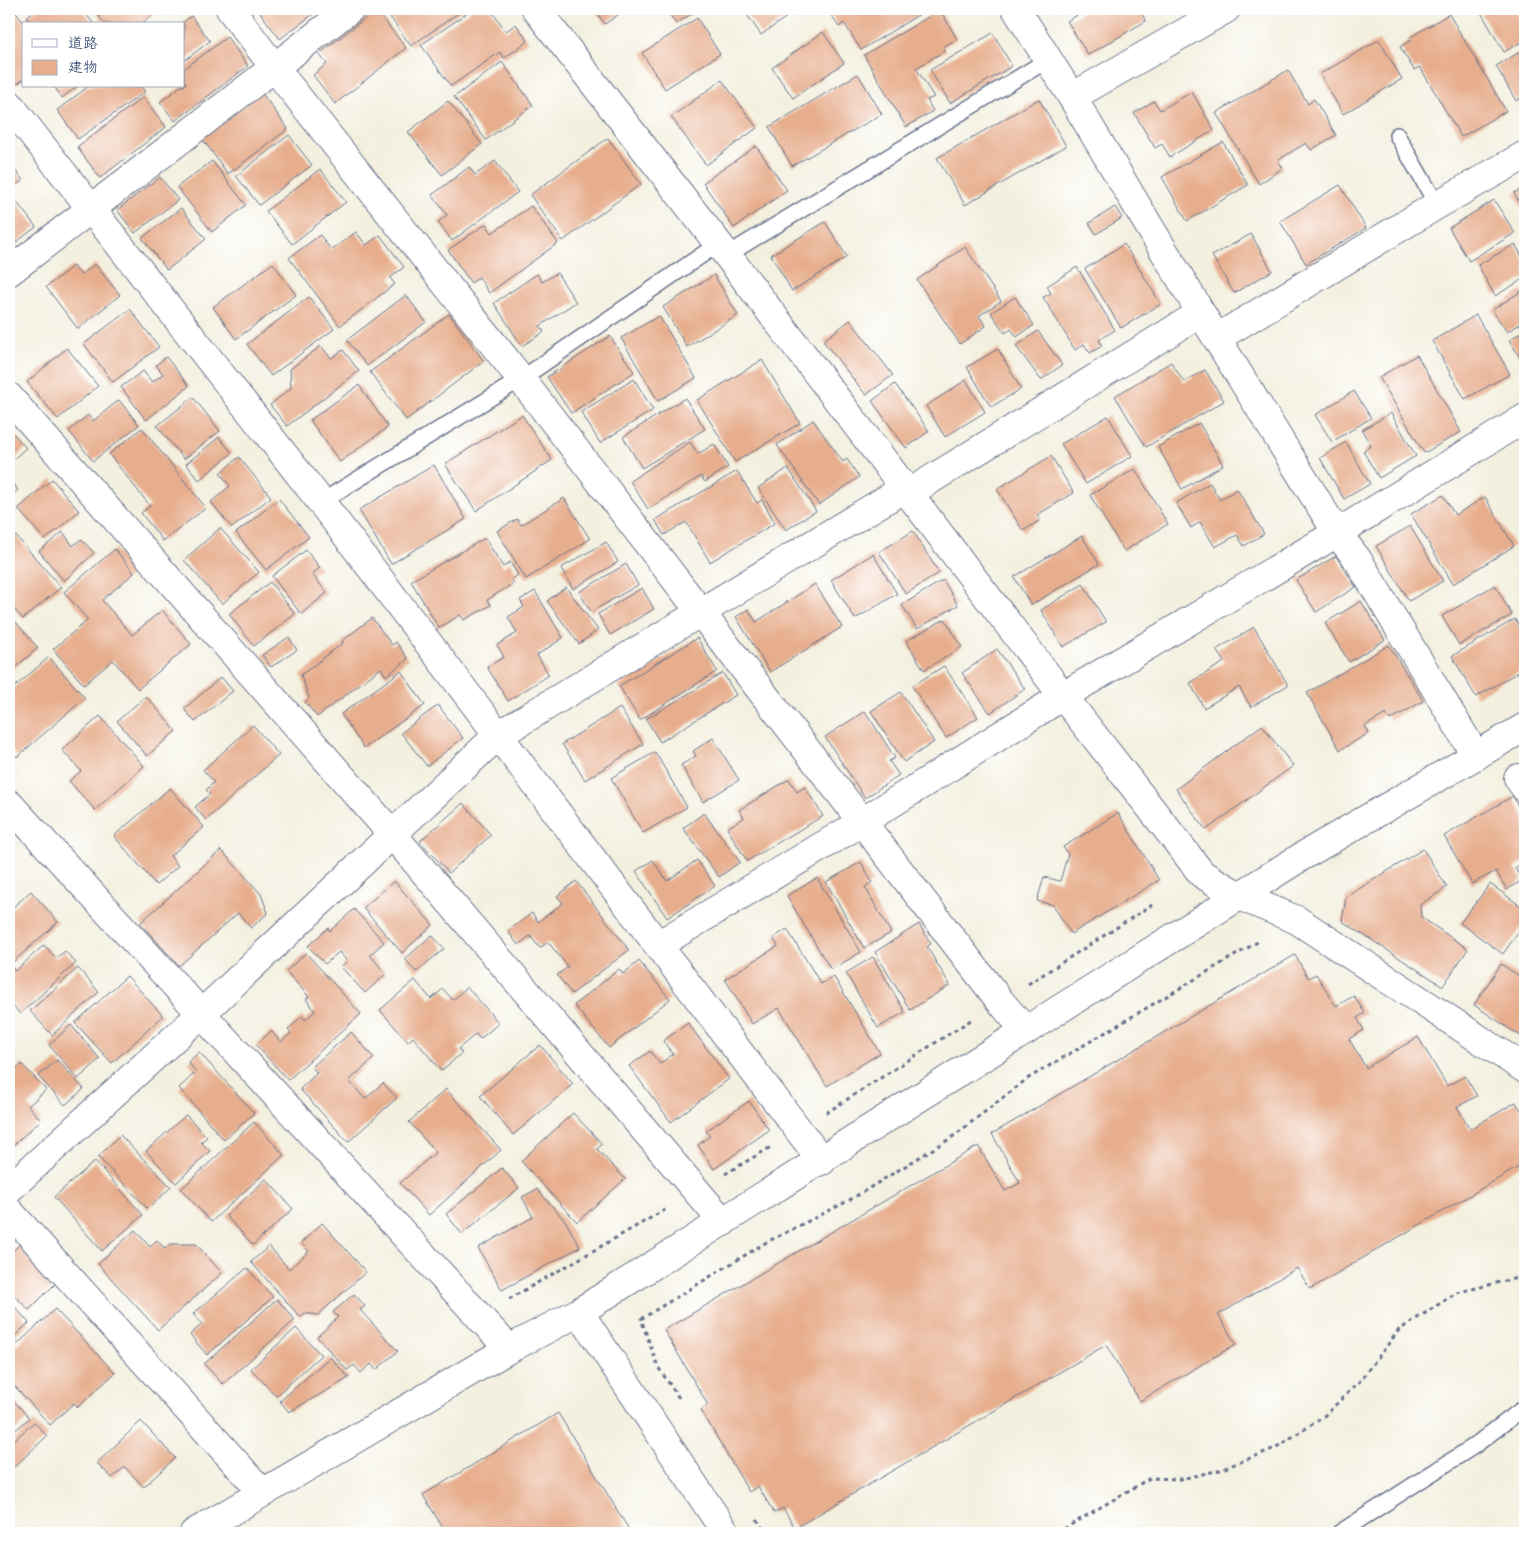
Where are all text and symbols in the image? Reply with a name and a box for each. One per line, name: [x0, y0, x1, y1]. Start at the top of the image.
legend: [22, 22, 185, 88]
text: 道路: [68, 34, 98, 53]
text: 建物: [68, 58, 98, 77]

